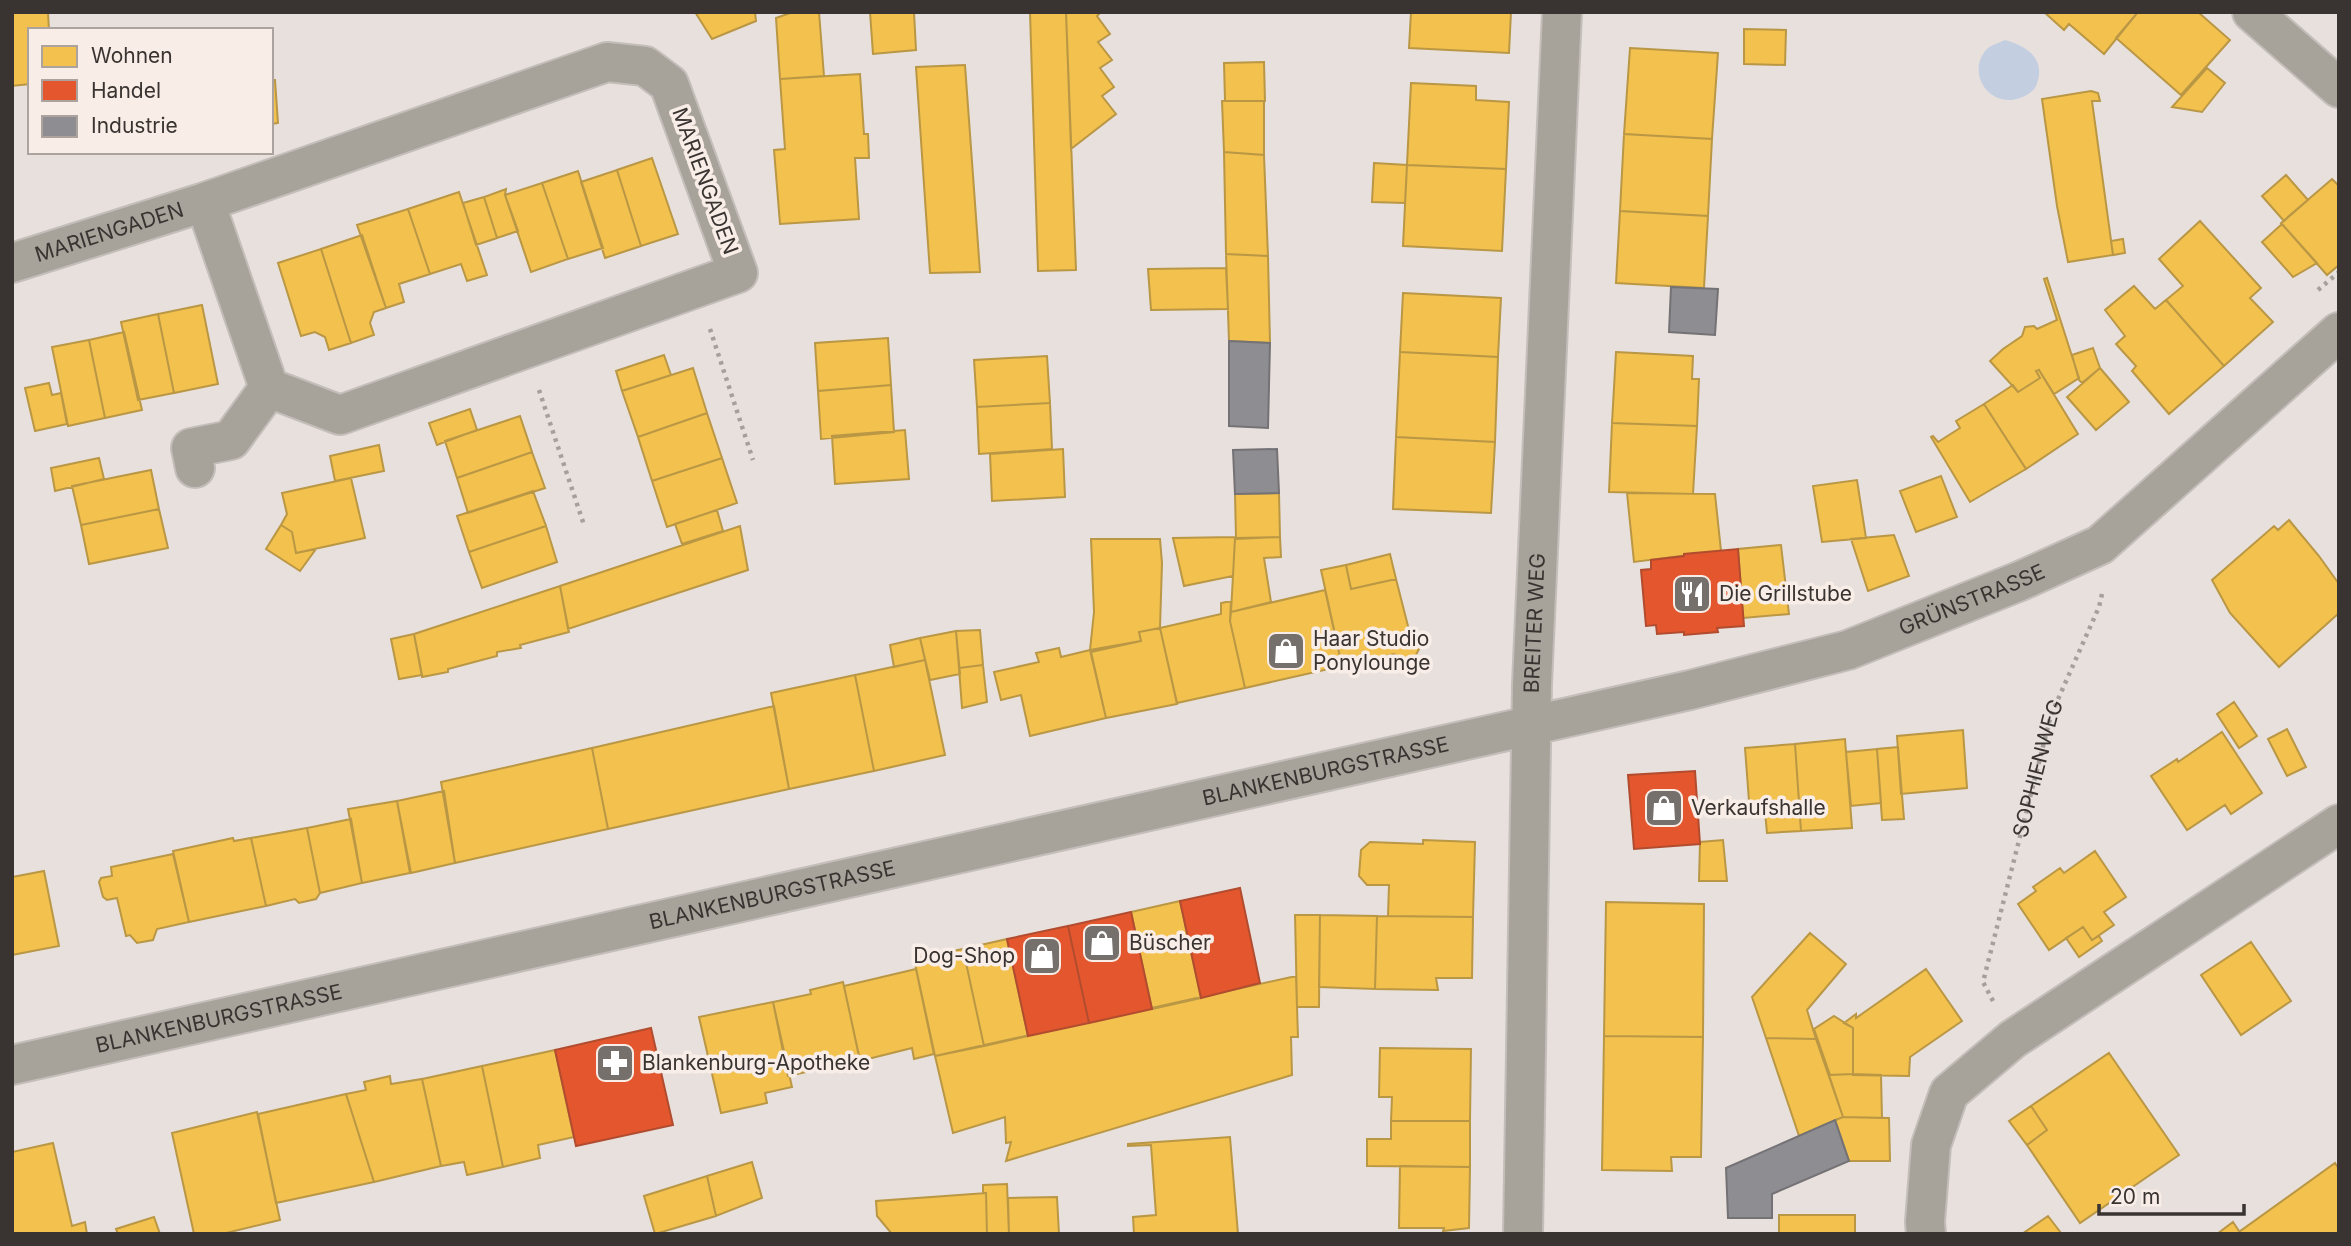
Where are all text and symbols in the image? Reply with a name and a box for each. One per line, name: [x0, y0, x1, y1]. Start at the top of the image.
legend: [28, 28, 273, 154]
text: Wohnen: [91, 43, 173, 68]
text: Handel: [91, 78, 161, 103]
street label: MARIENGADEN: [667, 104, 744, 258]
text: Industrie: [91, 113, 178, 138]
street label: MARIENGADEN: [32, 197, 186, 267]
street label: BREITER WEG: [1519, 553, 1550, 693]
street label: GRÜNSTRASSE: [1895, 558, 2049, 640]
restaurant icon: Die Grillstube: [1671, 573, 1713, 615]
place label: Die Grillstube: [1719, 581, 1852, 606]
place label: Haar Studio Ponylounge: [1313, 626, 1431, 675]
shop icon: Haar Studio Ponylounge: [1265, 630, 1307, 672]
street label: SOPHIENWEG: [2007, 695, 2068, 840]
street label: BLANKENBURGSTRASSE: [1200, 731, 1451, 811]
shop icon: Verkaufshalle: [1643, 787, 1685, 829]
place label: Verkaufshalle: [1691, 795, 1826, 820]
street label: BLANKENBURGSTRASSE: [647, 855, 898, 934]
shop icon: Büscher: [1081, 922, 1123, 964]
place label: Büscher: [1129, 930, 1211, 955]
shop icon: Dog-Shop: [1021, 935, 1063, 977]
place label: Dog-Shop: [913, 943, 1015, 968]
street label: BLANKENBURGSTRASSE: [93, 979, 344, 1058]
pharmacy icon: Blankenburg-Apotheke: [594, 1042, 636, 1084]
place label: Blankenburg-Apotheke: [642, 1050, 870, 1075]
scale bar: [2099, 1172, 2244, 1216]
text: 20 m: [2110, 1184, 2160, 1209]

